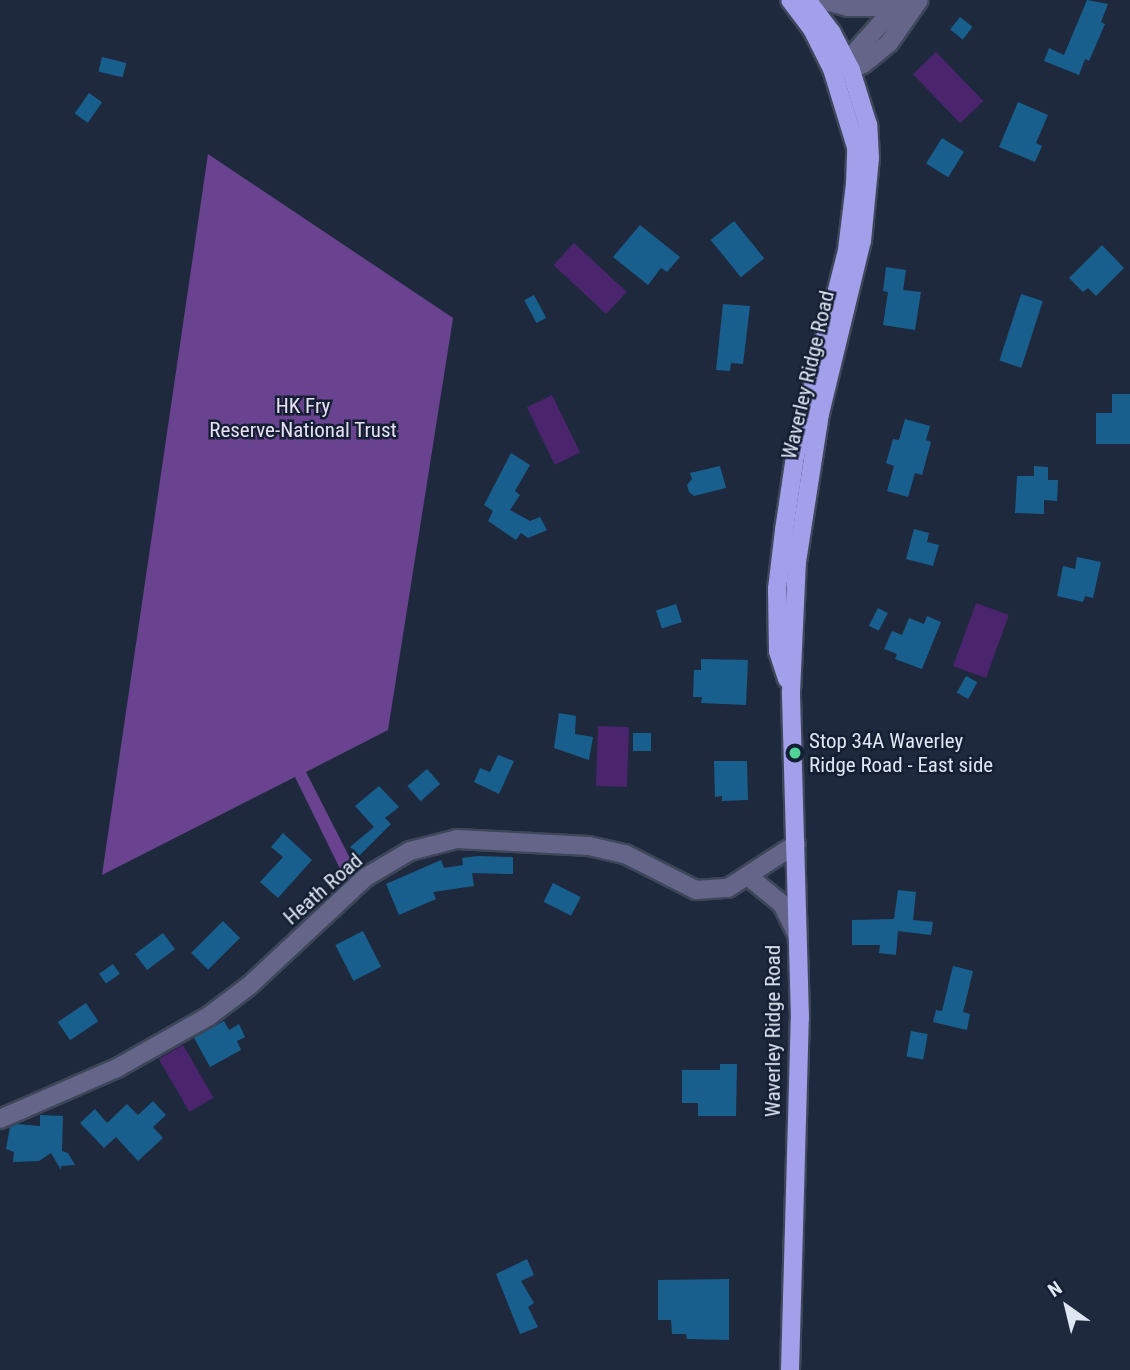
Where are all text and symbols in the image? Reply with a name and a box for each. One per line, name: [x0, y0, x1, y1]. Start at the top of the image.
street label: Waverley Ridge Road: [776, 288, 840, 462]
park label: HK Fry Reserve-National Trust: [209, 393, 397, 443]
place label: Stop 34A Waverley Ridge Road - East side: [809, 728, 993, 778]
marker: Stop 34A Waverley Ridge Road - East side: [787, 745, 803, 761]
street label: Heath Road: [278, 848, 368, 930]
street label: Waverley Ridge Road: [760, 945, 786, 1117]
north arrow: [1032, 1272, 1102, 1342]
text: N: [1044, 1276, 1066, 1302]

